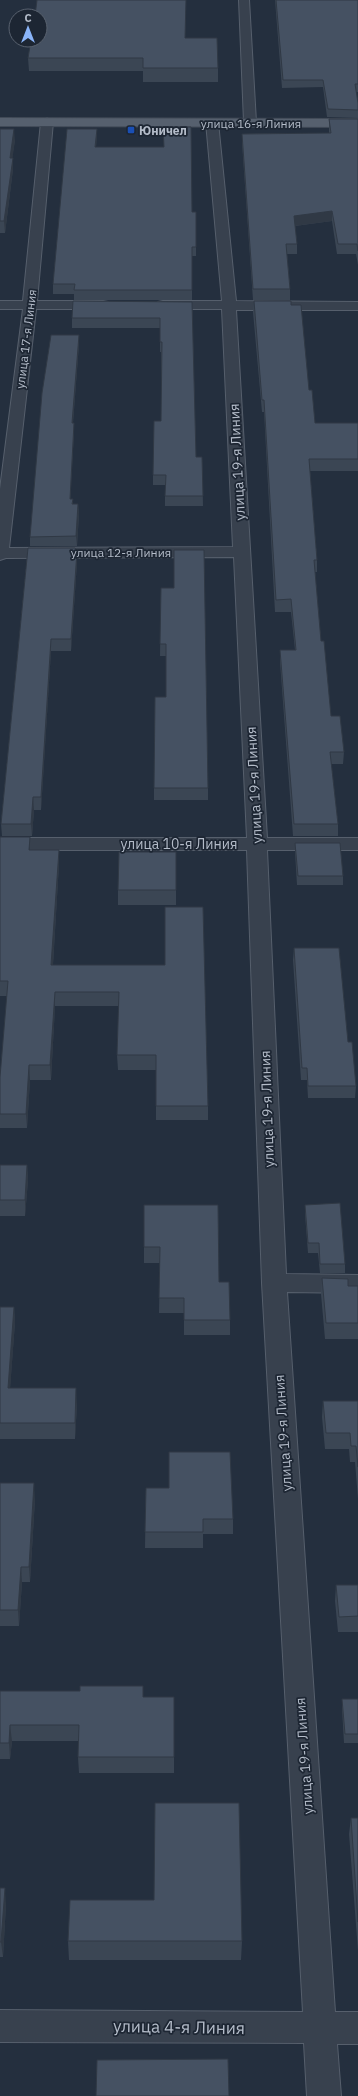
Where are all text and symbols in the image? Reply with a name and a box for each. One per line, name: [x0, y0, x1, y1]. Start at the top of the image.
north arrow: [8, 8, 48, 48]
text: С: [24, 11, 32, 25]
street label: улица 16-я Линия: [201, 116, 301, 131]
place label: Юничел: [139, 123, 187, 138]
marker: Юничел: [126, 125, 136, 135]
street label: улица 17-я Линия: [12, 288, 40, 390]
street label: улица 19-я Линия: [225, 403, 249, 521]
street label: улица 12-я Линия: [71, 545, 171, 560]
street label: улица 19-я Линия: [242, 726, 266, 844]
street label: улица 10-я Линия: [120, 835, 238, 853]
street label: улица 19-я Линия: [256, 1050, 278, 1168]
street label: улица 19-я Линия: [270, 1374, 296, 1492]
street label: улица 19-я Линия: [291, 1697, 317, 1815]
street label: улица 4-я Линия: [113, 2015, 245, 2039]

